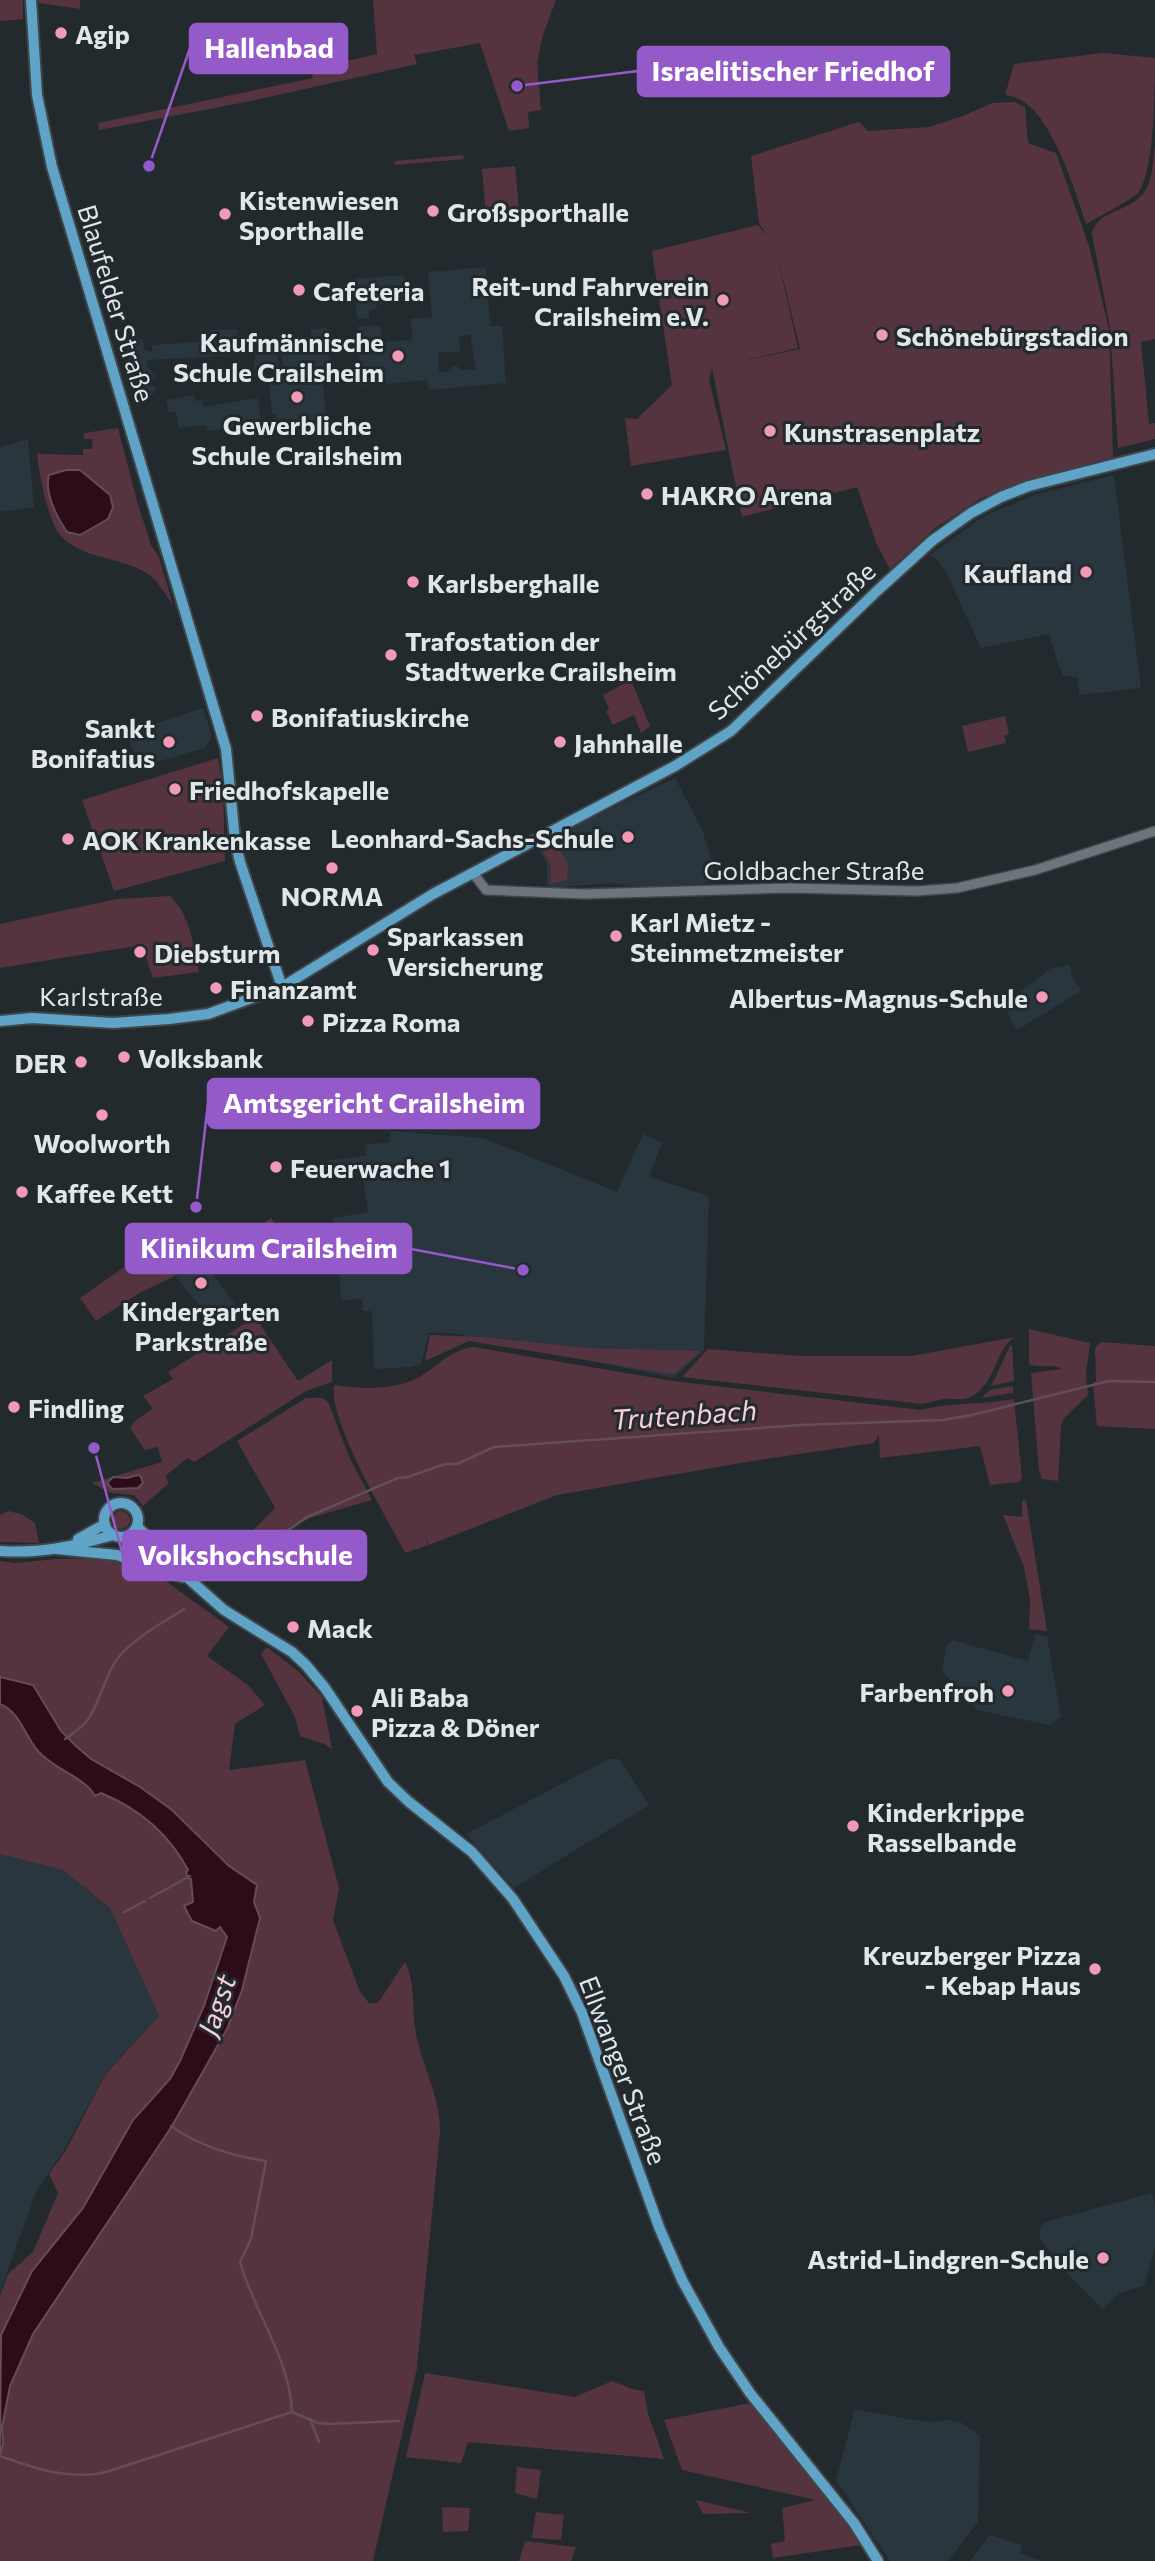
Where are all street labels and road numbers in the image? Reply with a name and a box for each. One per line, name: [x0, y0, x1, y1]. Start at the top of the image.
street label: Blaufelder Straße: [72, 201, 162, 405]
street label: Schönebürgstraße: [701, 555, 881, 725]
street label: Goldbacher Straße: [704, 854, 924, 885]
street label: Karlstraße: [39, 980, 163, 1011]
street label: Ellwanger Straße: [574, 1971, 674, 2169]

